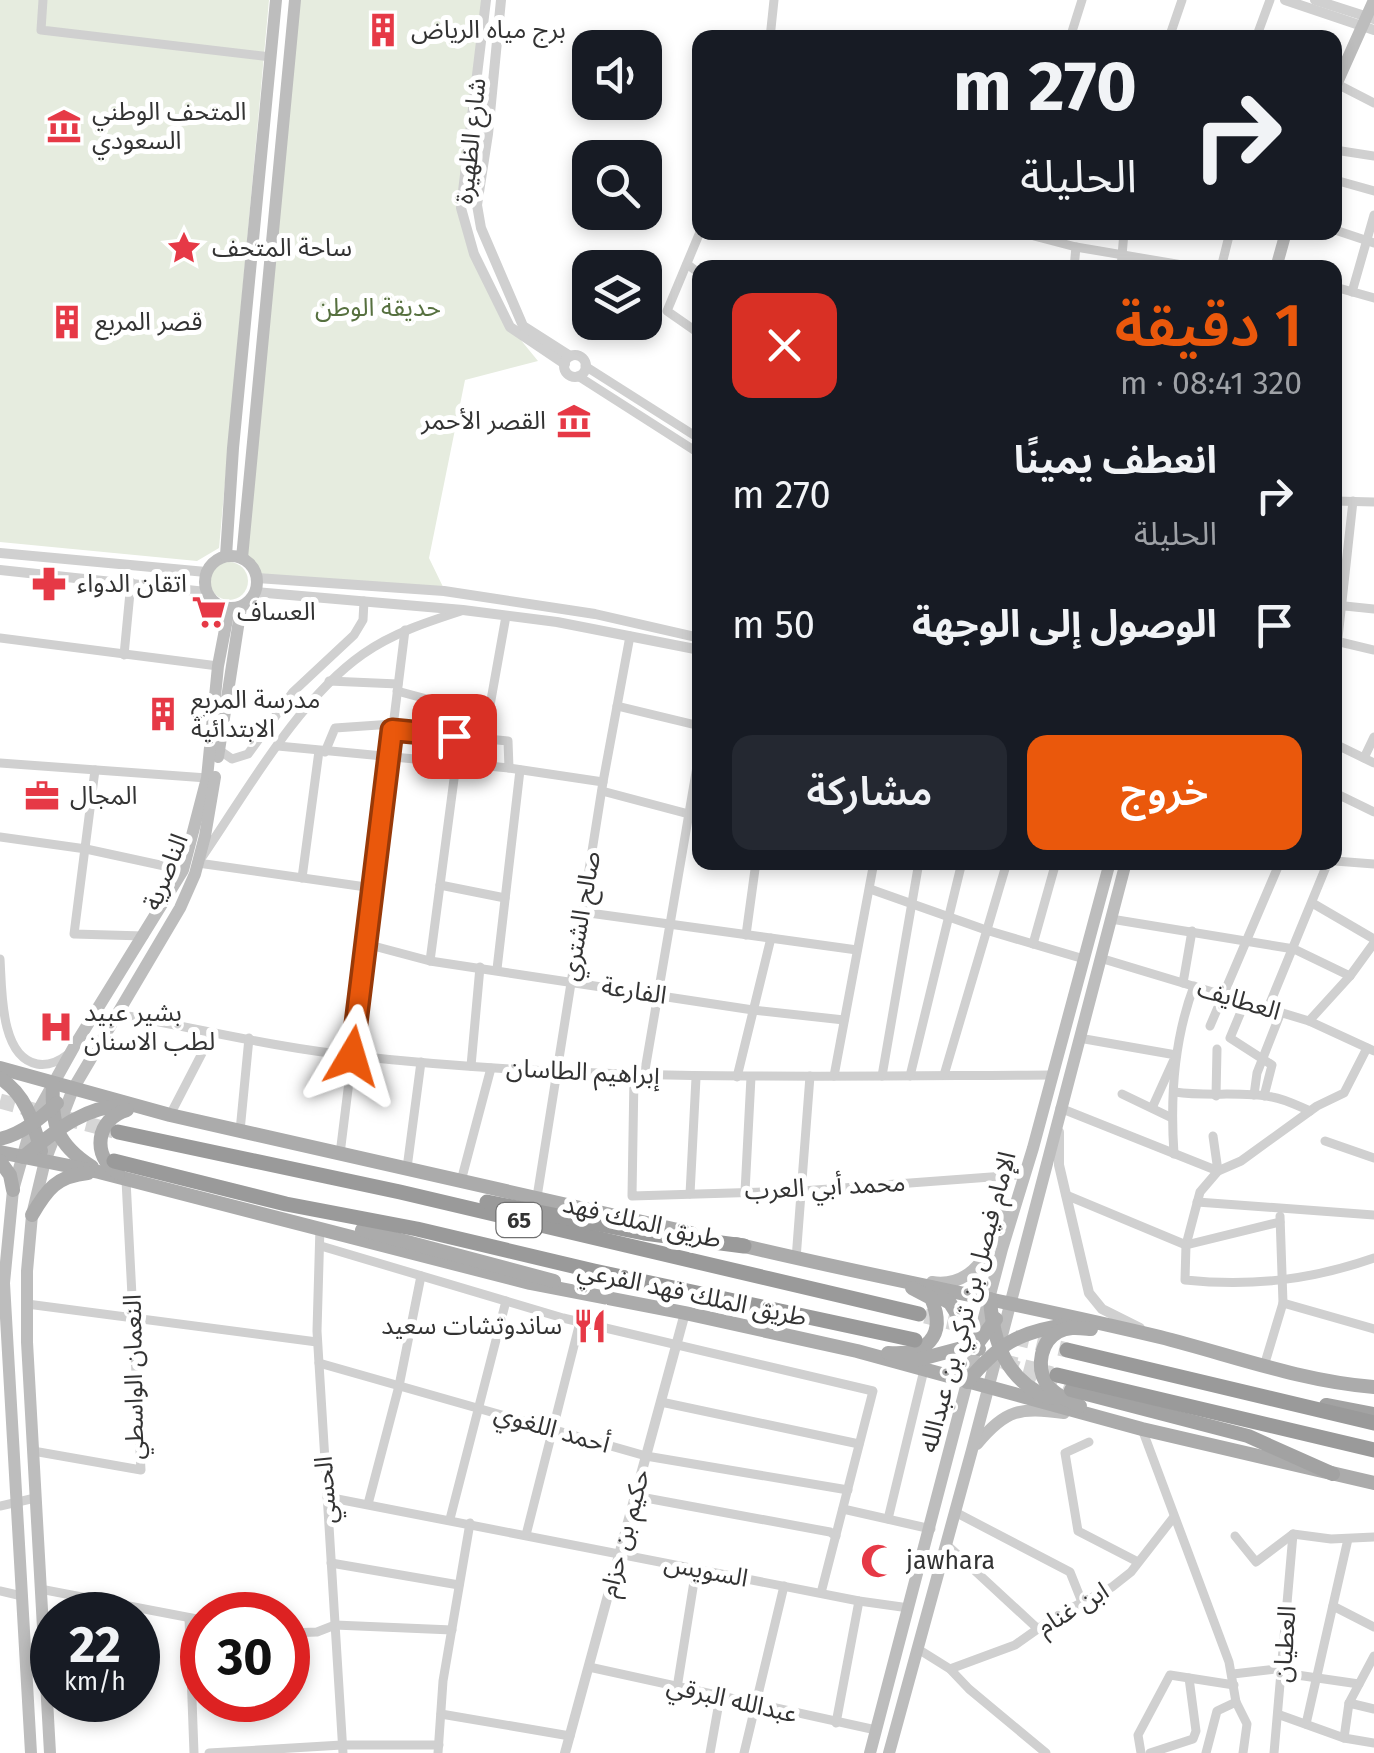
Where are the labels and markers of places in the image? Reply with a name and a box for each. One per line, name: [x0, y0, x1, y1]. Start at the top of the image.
building icon: برج مياه الرياض: [364, 11, 402, 49]
place label: برج مياه الرياض: [411, 15, 566, 48]
place label: المتحف الوطني السعودي: [92, 97, 246, 160]
museum icon: المتحف الوطني السعودي: [45, 107, 83, 145]
place icon: ساحة المتحف: [165, 229, 203, 267]
place label: ساحة المتحف: [212, 233, 352, 263]
building icon: قصر المربع: [48, 303, 86, 341]
place label: قصر المربع: [95, 307, 202, 340]
museum icon: القصر الأحمر: [555, 402, 593, 440]
place label: القصر الأحمر: [420, 406, 546, 436]
pharmacy icon: اتقان الدواء: [30, 565, 68, 603]
place label: اتقان الدواء: [77, 569, 187, 599]
supermarket icon: العساف: [190, 593, 228, 631]
place label: العساف: [237, 597, 316, 627]
place label: مدرسة المربع الابتدائية: [191, 685, 320, 744]
pin: [412, 694, 497, 779]
building icon: مدرسة المربع الابتدائية: [144, 695, 182, 733]
office icon: المجال: [23, 777, 61, 815]
place label: المجال: [70, 781, 137, 811]
place label: بشير عبيد لطب الاسنان: [84, 998, 215, 1057]
hospital icon: بشير عبيد لطب الاسنان: [37, 1008, 75, 1046]
restaurant icon: ساندوتشات سعيد: [571, 1307, 609, 1345]
place label: ساندوتشات سعيد: [381, 1311, 562, 1341]
mosque icon: jawhara: [859, 1542, 897, 1580]
place label: jawhara: [905, 1546, 995, 1576]

